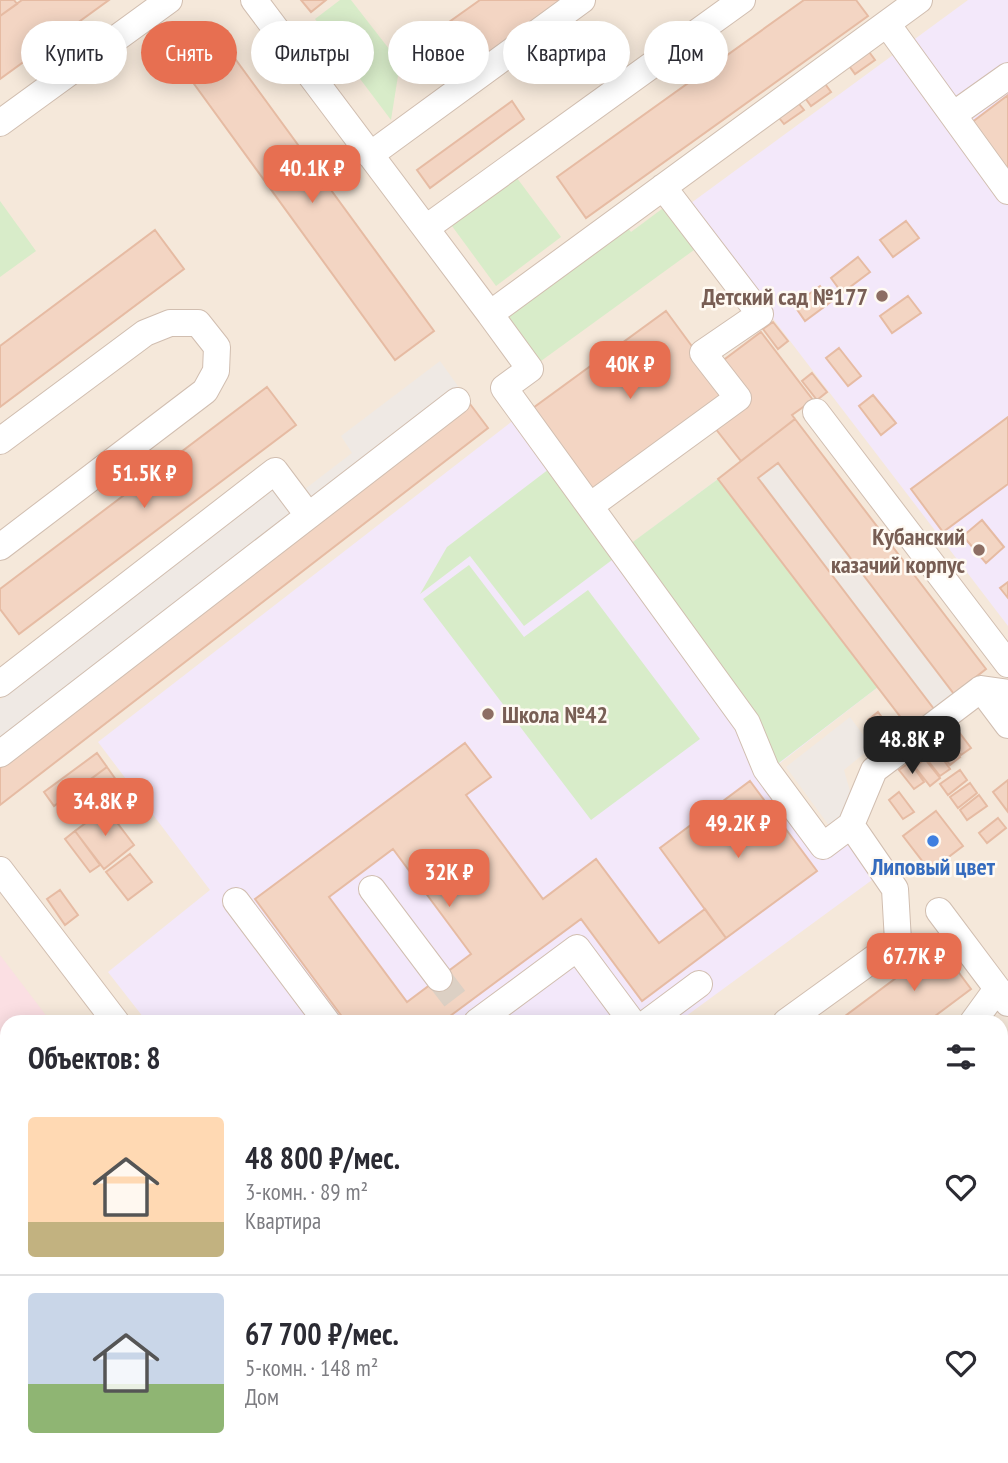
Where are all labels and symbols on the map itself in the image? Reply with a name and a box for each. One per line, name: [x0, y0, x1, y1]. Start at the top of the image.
pin: 40.1K ₽: [247, 146, 377, 205]
place label: Детский сад №177: [702, 281, 868, 312]
marker: Детский сад №177: [874, 288, 890, 304]
pin: 40K ₽: [581, 342, 679, 401]
pin: 51.5K ₽: [79, 450, 209, 510]
place label: Кубанский казачий корпус: [831, 521, 966, 580]
marker: Кубанский казачий корпус: [971, 542, 987, 558]
place label: Школа №42: [502, 699, 608, 730]
marker: Школа №42: [480, 706, 496, 722]
pin: 48.8K ₽: [847, 716, 977, 776]
pin: 34.8K ₽: [40, 778, 170, 838]
pin: 49.2K ₽: [673, 800, 803, 860]
marker: Липовый цвет: [925, 833, 941, 849]
pin: 32K ₽: [400, 850, 498, 909]
place label: Липовый цвет: [870, 851, 996, 882]
pin: 67.7K ₽: [849, 934, 979, 993]

